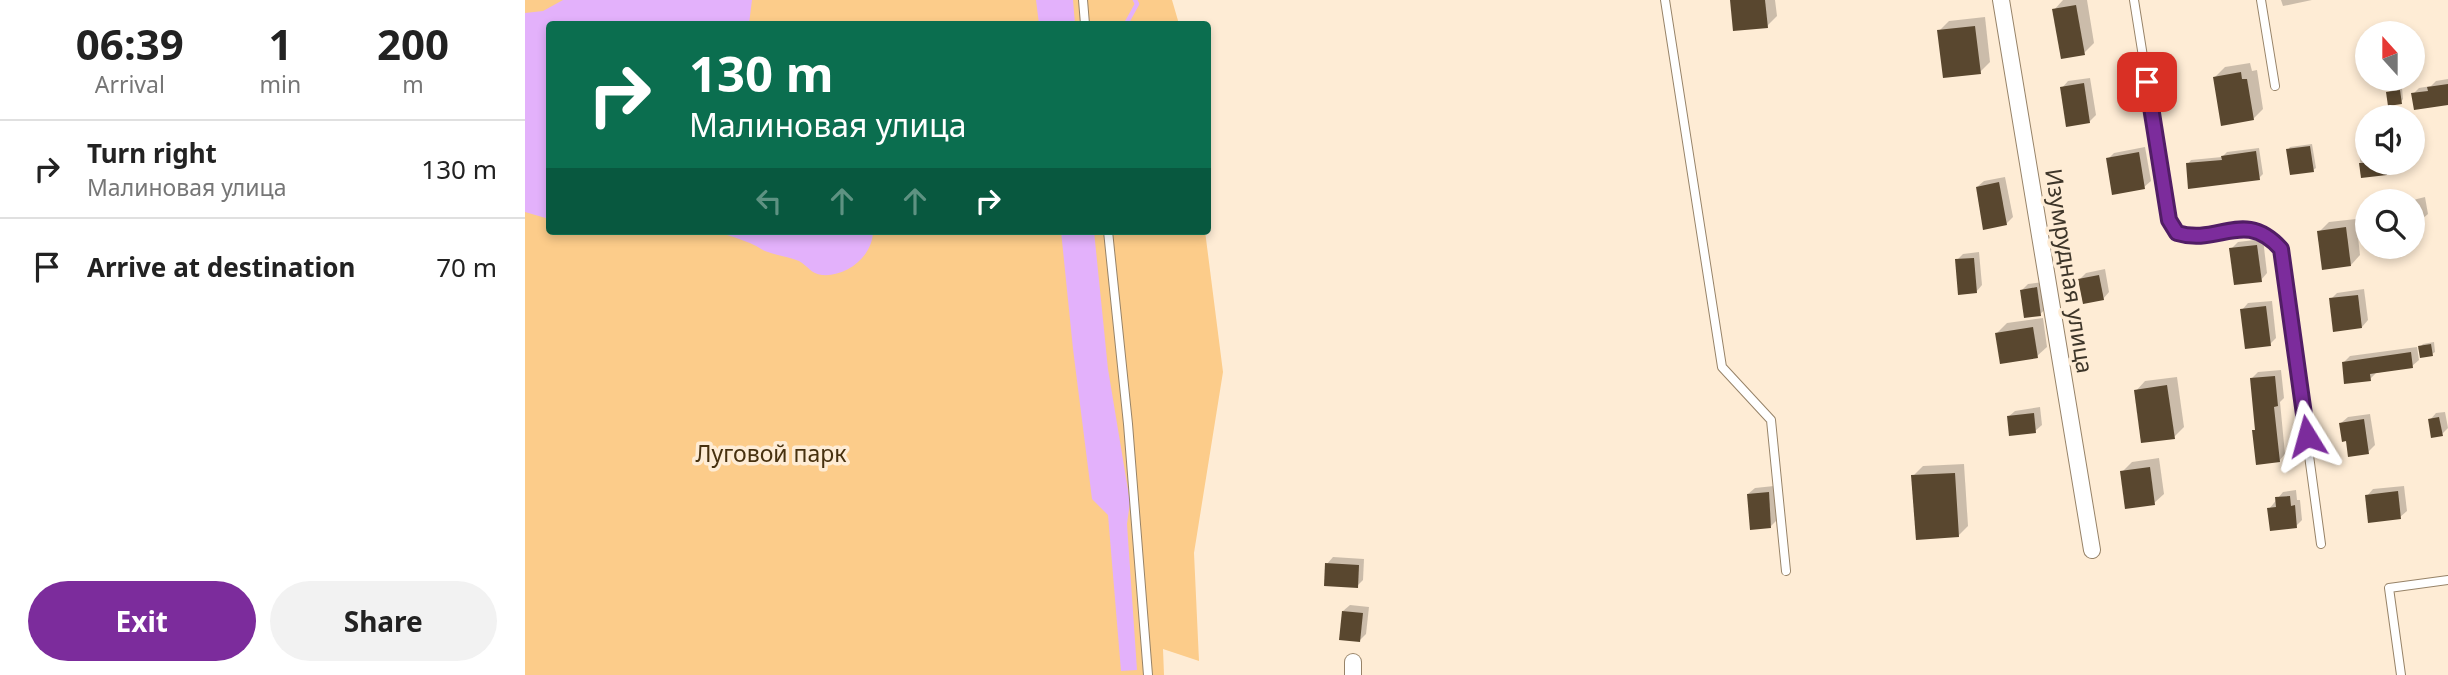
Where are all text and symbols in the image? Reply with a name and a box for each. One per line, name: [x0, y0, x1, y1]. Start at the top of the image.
text: 06:39: [76, 15, 184, 72]
text: 1: [268, 15, 292, 72]
text: 200: [377, 15, 449, 72]
north arrow: [2355, 21, 2425, 91]
map controls: [2355, 21, 2425, 259]
text: 130 m: [689, 40, 834, 106]
icon: right: [574, 49, 665, 140]
pin: [2117, 52, 2177, 112]
icon: arrive: [2128, 63, 2166, 101]
text: Arrival: [95, 68, 165, 100]
text: min: [260, 68, 301, 100]
text: m: [402, 68, 424, 100]
text: Малиновая улица: [689, 103, 966, 146]
button: sound: [2355, 105, 2425, 175]
text: Turn right: [87, 135, 217, 171]
icon: right: [28, 150, 66, 188]
text: 130 m: [421, 151, 497, 187]
street label: Изумрудная улица: [2038, 166, 2102, 376]
text: Малиновая улица: [87, 171, 286, 203]
icon: left: [750, 182, 788, 220]
icon: ahead: [823, 182, 861, 220]
icon: ahead: [896, 182, 934, 220]
icon: right: [969, 182, 1007, 220]
button: search: [2355, 189, 2425, 259]
icon: arrive: [28, 248, 66, 286]
text: Arrive at destination: [87, 249, 356, 285]
text: 70 m: [436, 249, 497, 285]
position arrow: [2270, 399, 2344, 473]
park label: Луговой парк: [695, 437, 847, 469]
button: Exit: [28, 581, 256, 661]
button: Share: [270, 581, 497, 661]

